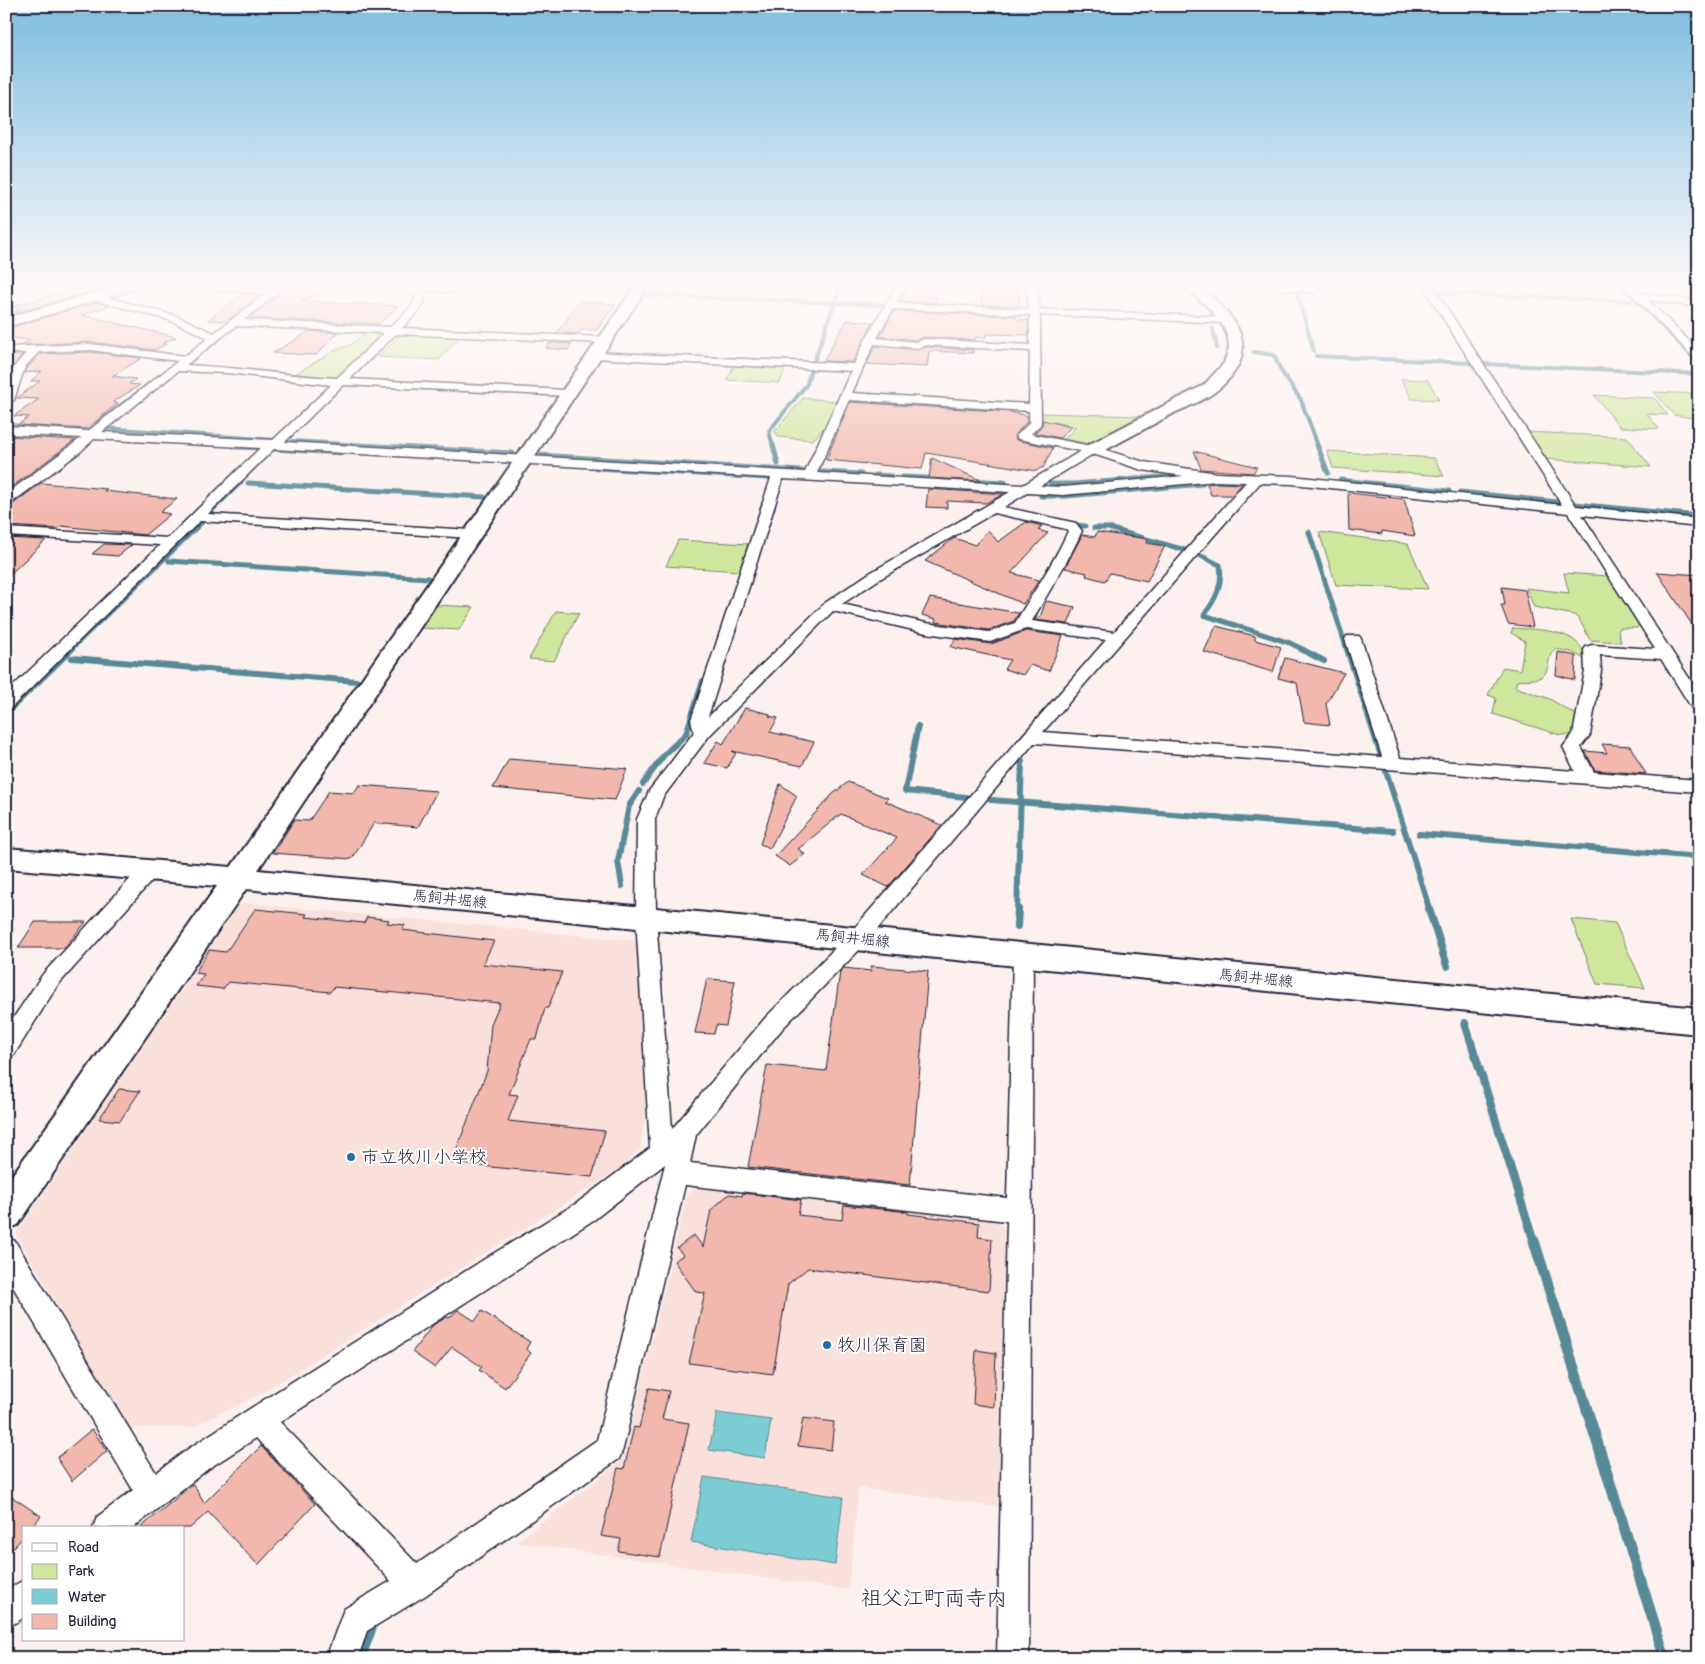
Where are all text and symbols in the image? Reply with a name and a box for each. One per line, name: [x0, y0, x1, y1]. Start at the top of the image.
street label: 馬飼井堀線: [412, 886, 488, 913]
street label: 馬飼井堀線: [815, 925, 891, 952]
street label: 馬飼井堀線: [1218, 965, 1294, 992]
place label: 市立牧川小学校: [361, 1146, 487, 1169]
marker: 市立牧川小学校: [345, 1151, 357, 1163]
place label: 牧川保育園: [837, 1334, 927, 1357]
marker: 牧川保育園: [821, 1339, 833, 1351]
legend: [22, 1526, 185, 1642]
text: Road: [68, 1538, 99, 1557]
text: Park: [68, 1562, 95, 1581]
district label: 祖父江町両寺内: [861, 1585, 1008, 1612]
text: Water: [68, 1588, 107, 1607]
text: Building: [68, 1612, 116, 1631]

